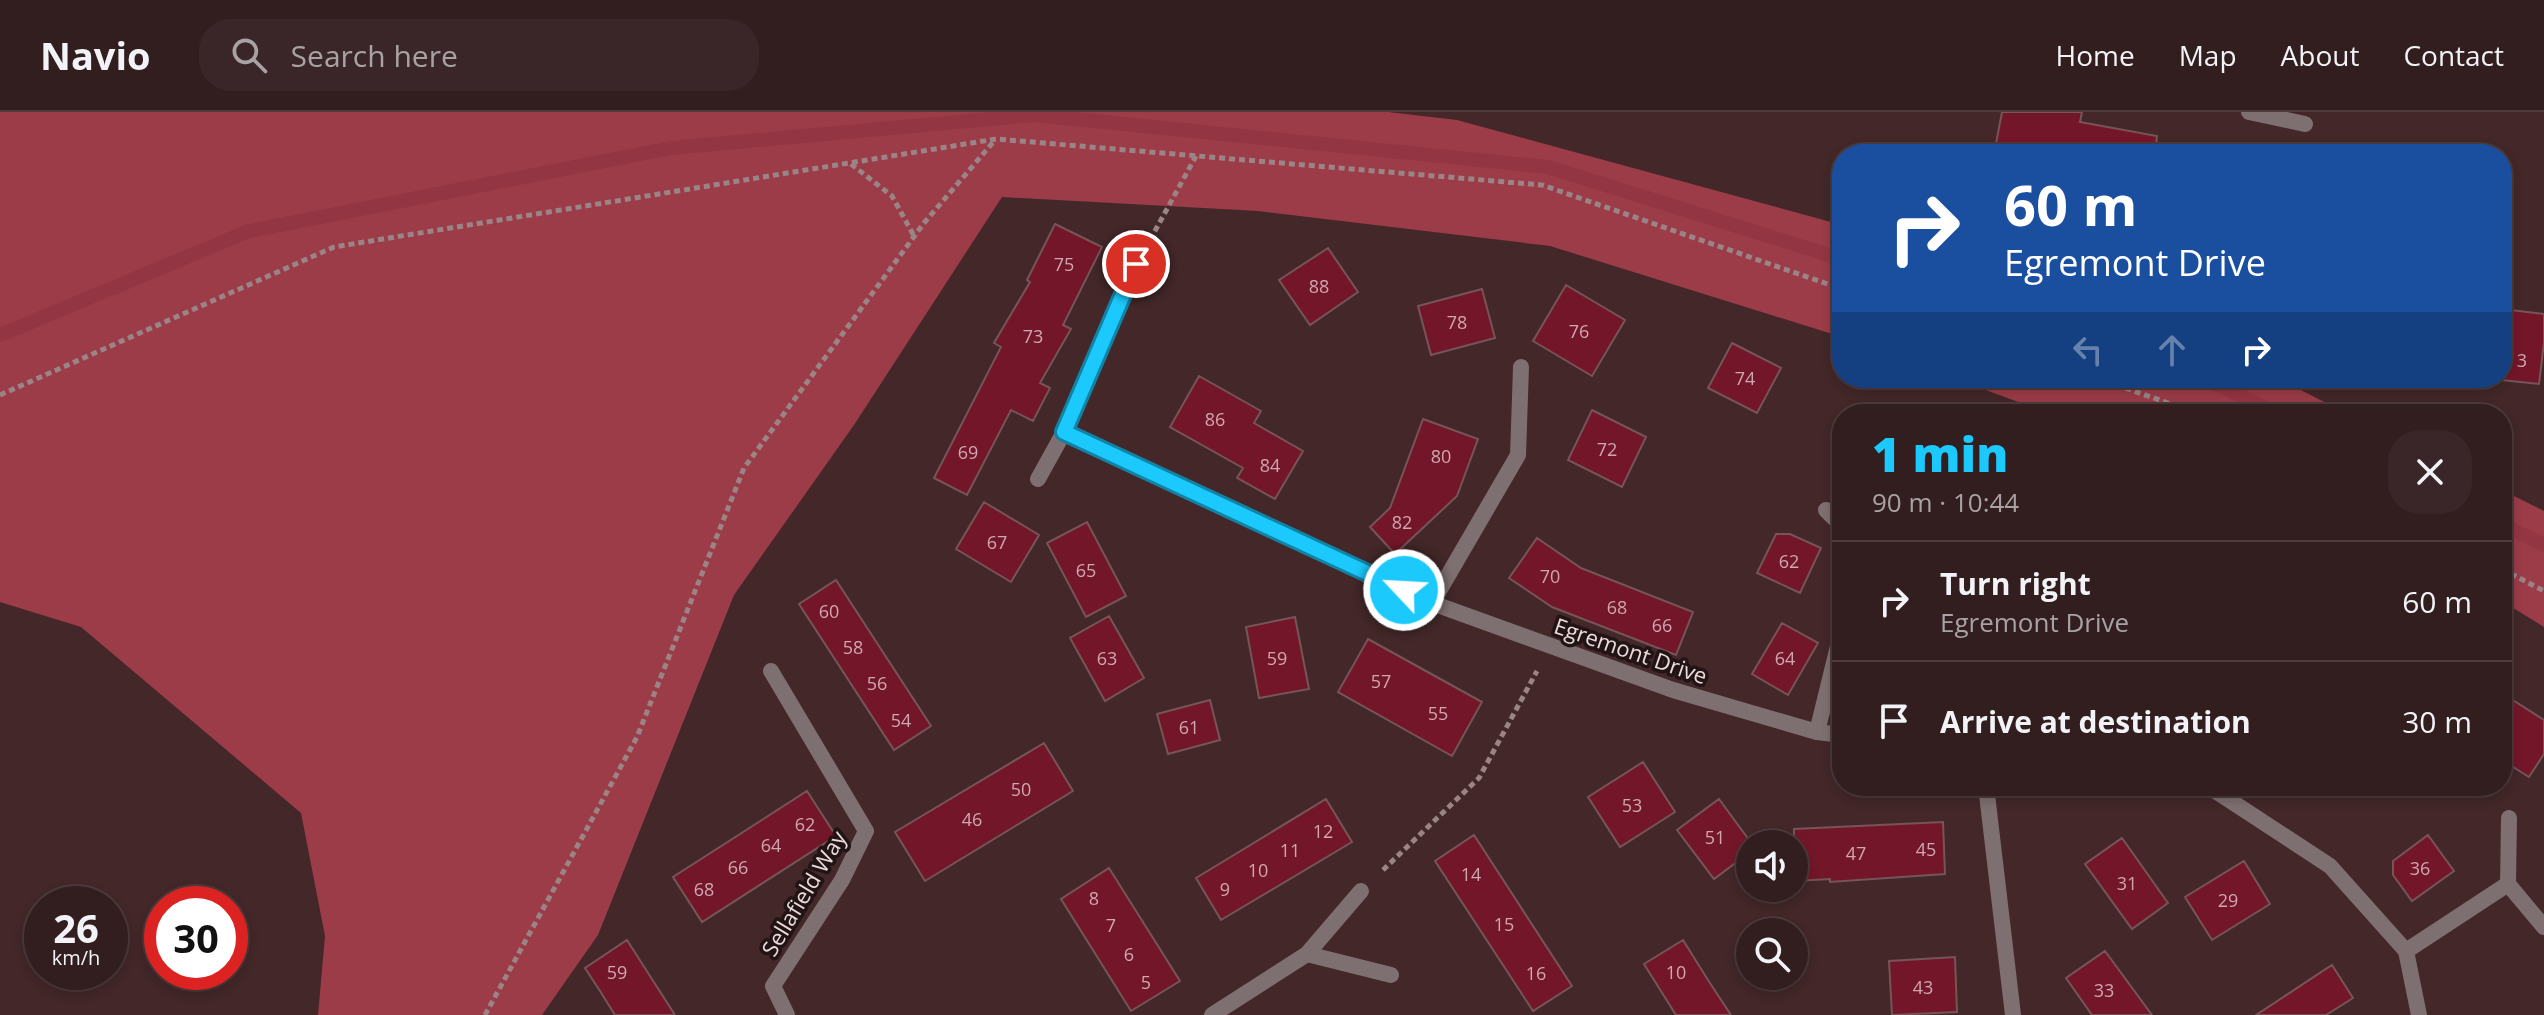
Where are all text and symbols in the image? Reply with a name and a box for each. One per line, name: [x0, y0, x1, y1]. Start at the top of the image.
search box: [199, 19, 759, 91]
text: Navio: [40, 29, 151, 81]
icon: search: [227, 33, 271, 77]
text: Search here: [291, 35, 458, 76]
text: Home: [2056, 36, 2135, 74]
text: Map: [2179, 36, 2237, 74]
text: About: [2281, 36, 2359, 74]
text: Contact: [2403, 36, 2504, 74]
text: 60 m: [2004, 166, 2138, 242]
icon: right: [1872, 176, 1976, 280]
pin: [1102, 230, 1170, 298]
text: Egremont Drive: [2004, 238, 2266, 287]
icon: arrive: [1114, 242, 1158, 286]
house number: 75: [1054, 252, 1074, 276]
house number: 88: [1309, 274, 1329, 298]
house number: 78: [1447, 310, 1467, 334]
house number: 76: [1569, 319, 1589, 343]
house number: 73: [1023, 324, 1043, 348]
icon: left: [2066, 328, 2110, 372]
icon: ahead: [2150, 328, 2194, 372]
icon: right: [2234, 328, 2278, 372]
house number: 3: [2517, 348, 2527, 372]
house number: 74: [1735, 366, 1755, 390]
house number: 86: [1205, 407, 1225, 431]
text: 1 min: [1872, 421, 2008, 486]
button: close: [2388, 430, 2472, 514]
house number: 72: [1597, 437, 1617, 461]
house number: 69: [958, 440, 978, 464]
house number: 80: [1431, 444, 1451, 468]
house number: 84: [1260, 453, 1280, 477]
text: 90 m · 10:44: [1872, 484, 2019, 520]
house number: 82: [1392, 510, 1412, 534]
house number: 67: [987, 530, 1007, 554]
position arrow: [1362, 548, 1446, 632]
house number: 62: [1779, 549, 1799, 573]
house number: 65: [1076, 558, 1096, 582]
text: Turn right: [1940, 563, 2091, 604]
house number: 70: [1540, 564, 1560, 588]
icon: right: [1872, 579, 1916, 623]
text: 60 m: [2402, 581, 2472, 622]
house number: 68: [1607, 595, 1627, 619]
house number: 60: [819, 599, 839, 623]
text: Egremont Drive: [1940, 604, 2129, 640]
street label: Egremont Drive: [1550, 610, 1712, 690]
house number: 66: [1652, 613, 1672, 637]
house number: 58: [843, 635, 863, 659]
house number: 63: [1097, 646, 1117, 670]
house number: 59: [1267, 646, 1287, 670]
house number: 64: [1775, 646, 1795, 670]
house number: 57: [1371, 669, 1391, 693]
house number: 56: [867, 671, 887, 695]
icon: arrive: [1872, 699, 1916, 743]
house number: 55: [1428, 701, 1448, 725]
text: Arrive at destination: [1940, 701, 2251, 742]
text: 30 m: [2402, 701, 2472, 742]
house number: 54: [891, 708, 911, 732]
house number: 61: [1179, 715, 1199, 739]
house number: 50: [1011, 777, 1031, 801]
house number: 53: [1622, 793, 1642, 817]
house number: 46: [962, 807, 982, 831]
house number: 62: [795, 812, 815, 836]
house number: 12: [1313, 819, 1333, 843]
street label: Sellafield Way: [754, 824, 853, 961]
house number: 51: [1705, 825, 1725, 849]
map controls: [1736, 830, 1808, 990]
button: sound: [1736, 830, 1808, 902]
house number: 64: [761, 833, 781, 857]
house number: 45: [1916, 837, 1936, 861]
house number: 11: [1280, 838, 1300, 862]
house number: 47: [1846, 841, 1866, 865]
house number: 66: [728, 855, 748, 879]
house number: 36: [2410, 856, 2430, 880]
house number: 10: [1248, 858, 1268, 882]
house number: 14: [1461, 862, 1481, 886]
house number: 31: [2117, 871, 2137, 895]
house number: 68: [694, 877, 714, 901]
house number: 9: [1220, 877, 1230, 901]
speed limit sign: 30: [144, 886, 248, 990]
house number: 8: [1089, 886, 1099, 910]
house number: 29: [2218, 888, 2238, 912]
text: 26: [53, 900, 99, 955]
house number: 15: [1494, 912, 1514, 936]
house number: 7: [1106, 913, 1116, 937]
button: search: [1736, 918, 1808, 990]
house number: 6: [1124, 942, 1134, 966]
text: km/h: [52, 944, 100, 971]
house number: 59: [607, 960, 627, 984]
house number: 10: [1666, 960, 1686, 984]
house number: 16: [1526, 961, 1546, 985]
house number: 5: [1141, 970, 1151, 994]
house number: 43: [1913, 975, 1933, 999]
house number: 33: [2094, 978, 2114, 1002]

